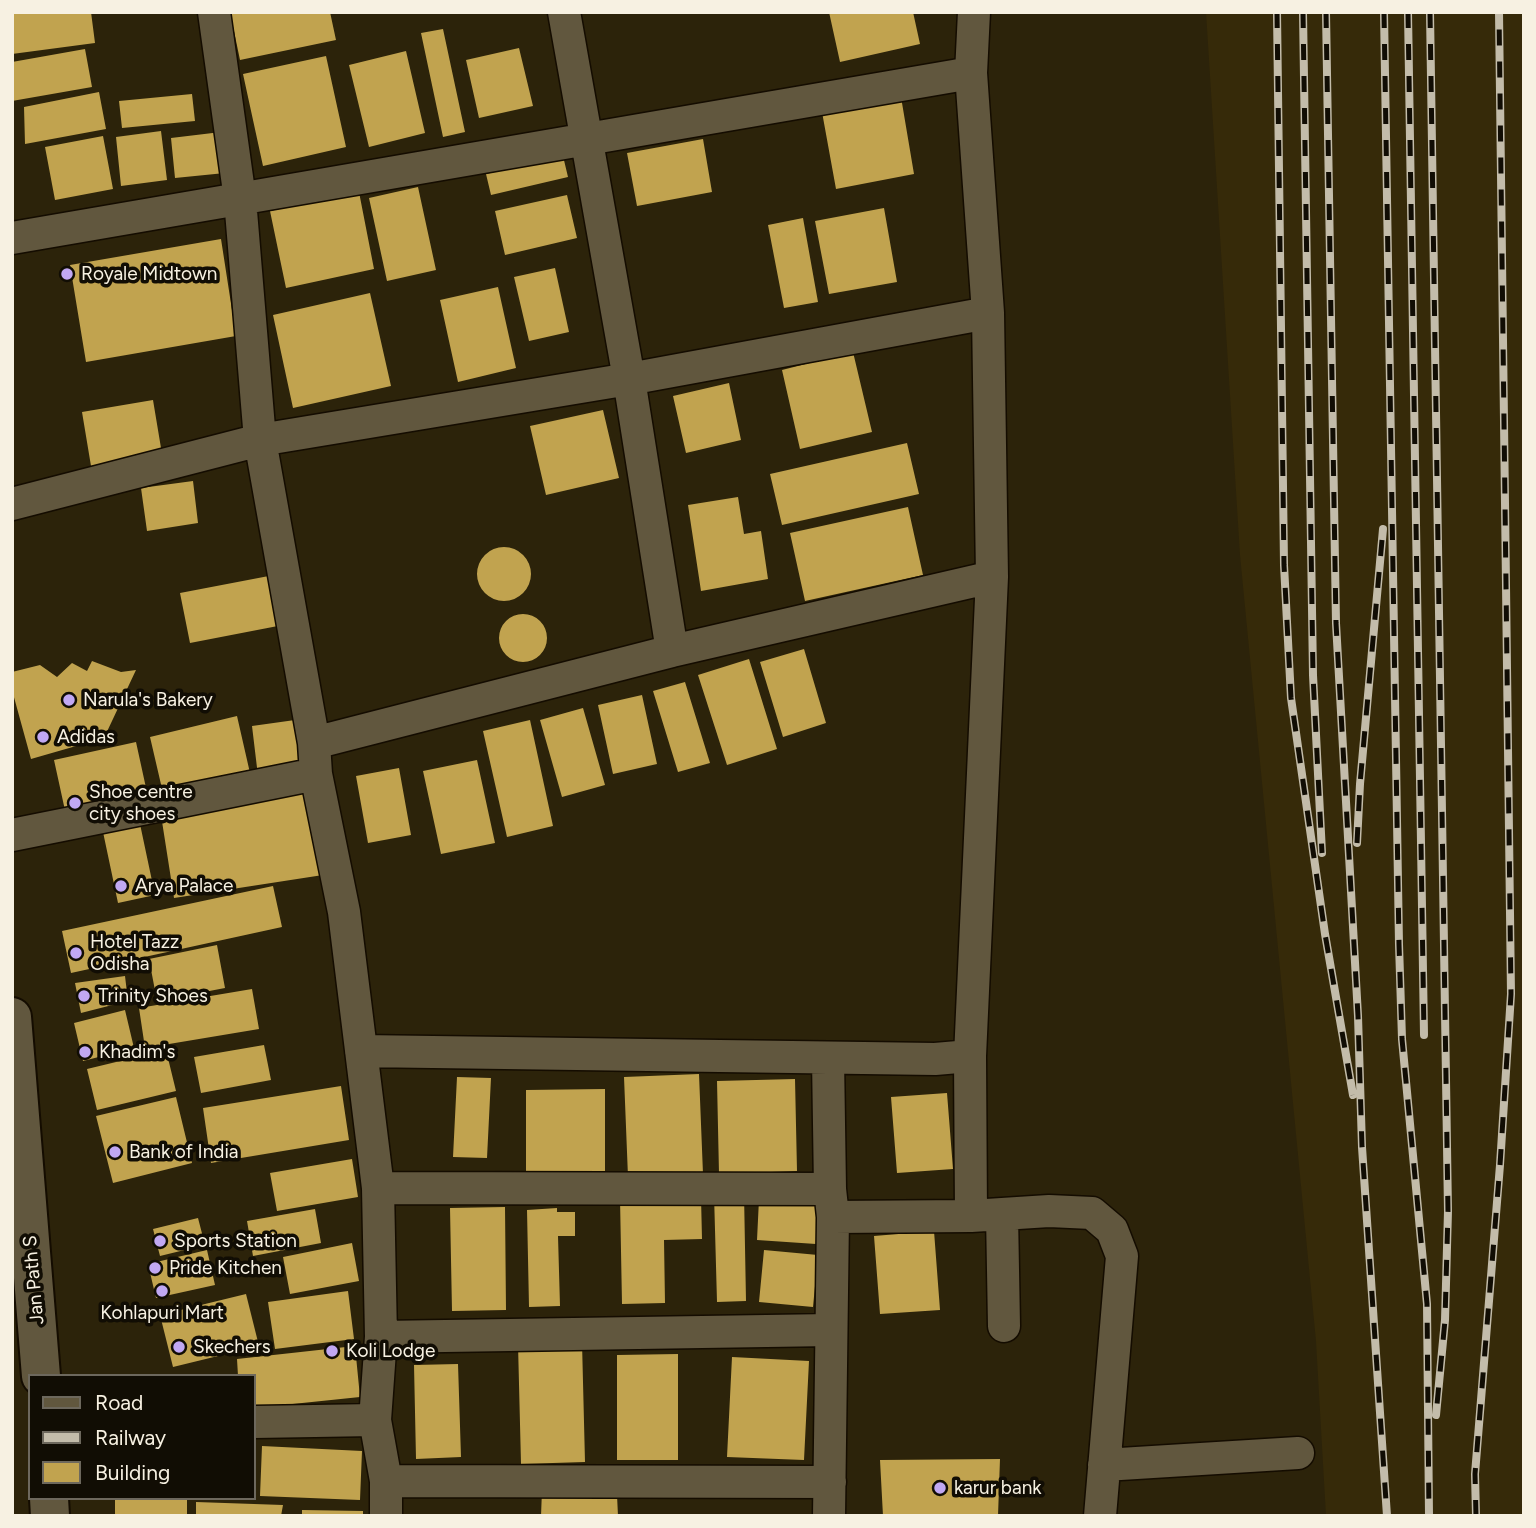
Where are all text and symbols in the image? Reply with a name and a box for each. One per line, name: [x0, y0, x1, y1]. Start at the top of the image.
place label: Royale Midtown: [81, 263, 217, 285]
marker: Royale Midtown: [59, 266, 75, 282]
place label: Narula's Bakery: [83, 689, 213, 711]
marker: Narula's Bakery: [61, 692, 77, 708]
place label: Adidas: [57, 726, 115, 748]
marker: Adidas: [35, 729, 51, 745]
place label: Shoe centre city shoes: [89, 781, 193, 825]
marker: Shoe centre city shoes: [67, 795, 83, 811]
place label: Arya Palace: [135, 875, 233, 897]
marker: Arya Palace: [113, 878, 129, 894]
place label: Hotel Tazz Odisha: [90, 931, 179, 975]
marker: Hotel Tazz Odisha: [68, 945, 84, 961]
place label: Trinity Shoes: [98, 985, 208, 1007]
marker: Trinity Shoes: [76, 988, 92, 1004]
place label: Khadim's: [99, 1041, 175, 1063]
marker: Khadim's: [77, 1044, 93, 1060]
place label: Bank of India: [129, 1141, 239, 1163]
marker: Bank of India: [107, 1144, 123, 1160]
place label: Sports Station: [174, 1230, 297, 1252]
marker: Sports Station: [152, 1233, 168, 1249]
street label: Jan Path S: [19, 1234, 49, 1326]
place label: Pride Kitchen: [169, 1257, 282, 1279]
marker: Pride Kitchen: [147, 1260, 163, 1276]
marker: Kohlapuri Mart: [154, 1283, 170, 1299]
place label: Kohlapuri Mart: [100, 1302, 224, 1324]
place label: Skechers: [193, 1336, 271, 1358]
marker: Skechers: [171, 1339, 187, 1355]
place label: Koli Lodge: [346, 1340, 435, 1362]
marker: Koli Lodge: [324, 1343, 340, 1359]
legend: [28, 1374, 256, 1500]
text: Road: [95, 1390, 143, 1415]
text: Railway: [95, 1425, 166, 1450]
text: Building: [95, 1460, 170, 1485]
place label: karur bank: [954, 1477, 1041, 1499]
marker: karur bank: [932, 1480, 948, 1496]

